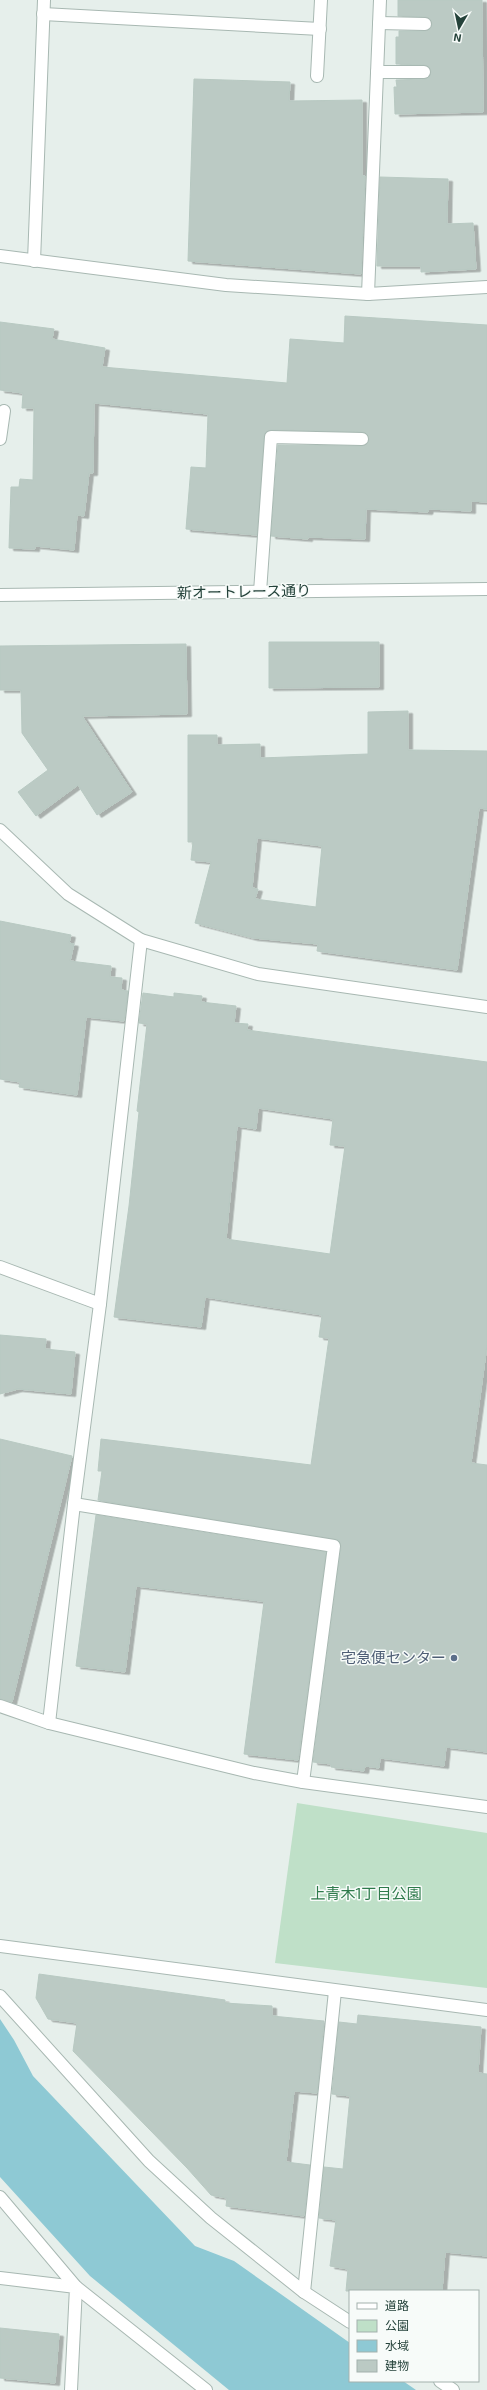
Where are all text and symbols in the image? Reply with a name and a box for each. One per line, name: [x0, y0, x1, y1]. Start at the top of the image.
north arrow: [439, 8, 479, 48]
text: N: [452, 31, 462, 45]
street label: 新オートレース通り: [177, 581, 311, 601]
place label: 宅急便センター: [341, 1648, 446, 1666]
marker: 宅急便センター: [449, 1653, 459, 1663]
park label: 上青木1丁目公園: [311, 1884, 421, 1902]
legend: [349, 2290, 479, 2382]
text: 道路: [385, 2298, 409, 2312]
text: 公園: [385, 2318, 409, 2332]
text: 水域: [385, 2338, 409, 2352]
text: 建物: [385, 2358, 409, 2372]

